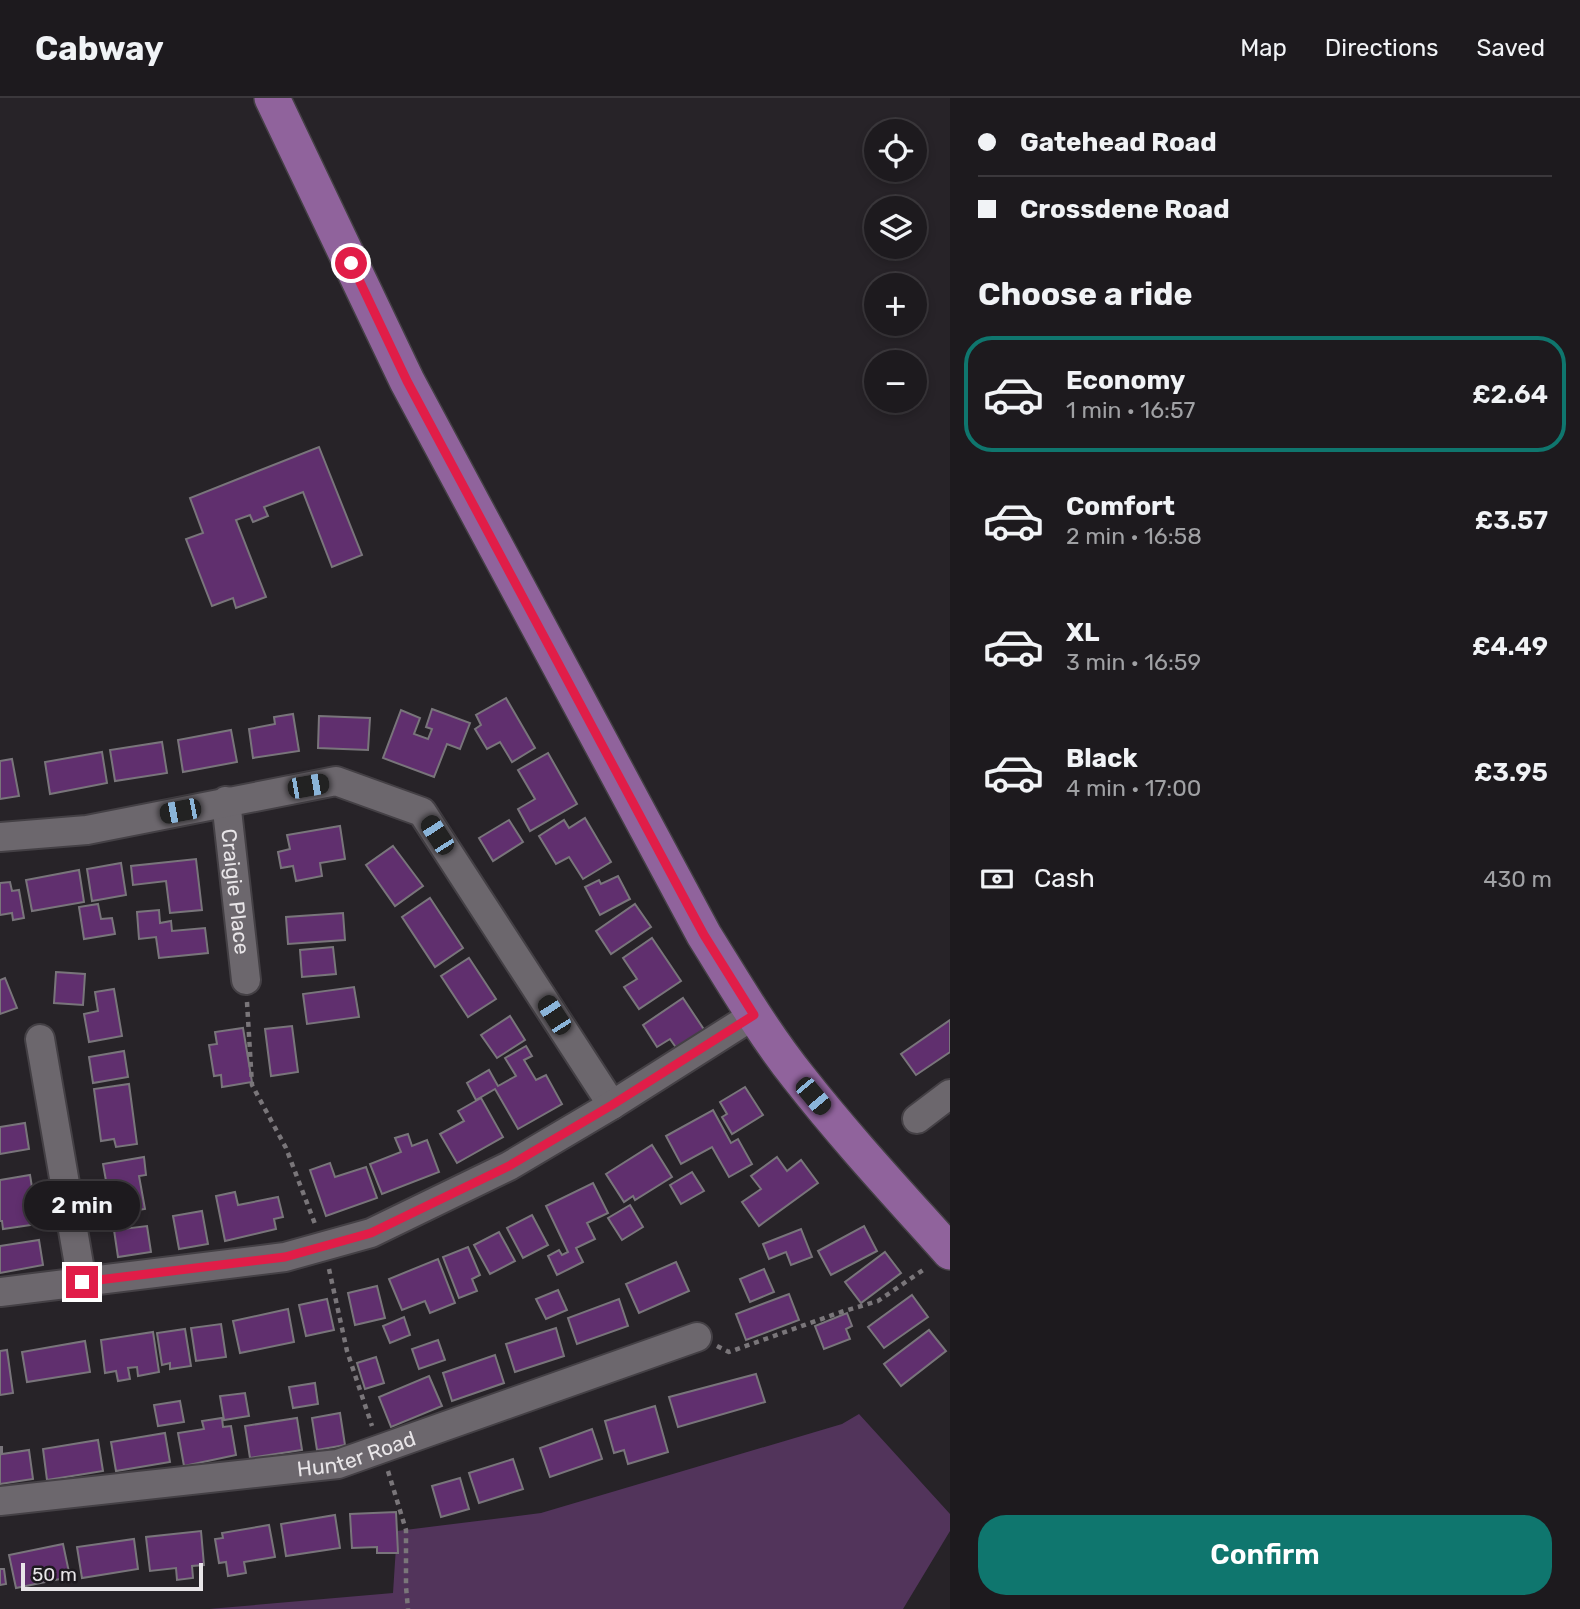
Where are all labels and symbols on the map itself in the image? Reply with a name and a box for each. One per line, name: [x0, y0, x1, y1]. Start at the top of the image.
route start: [335, 247, 367, 279]
car: [286, 772, 331, 800]
car: [158, 797, 203, 825]
car: [417, 812, 458, 858]
street label: Craigie Place: [217, 827, 256, 956]
car: [534, 992, 575, 1038]
car: [792, 1073, 835, 1119]
callout: 2 min: [24, 1180, 140, 1230]
route end: [66, 1266, 98, 1298]
street label: Hunter Road: [296, 1425, 419, 1481]
scale bar: [21, 1560, 203, 1592]

